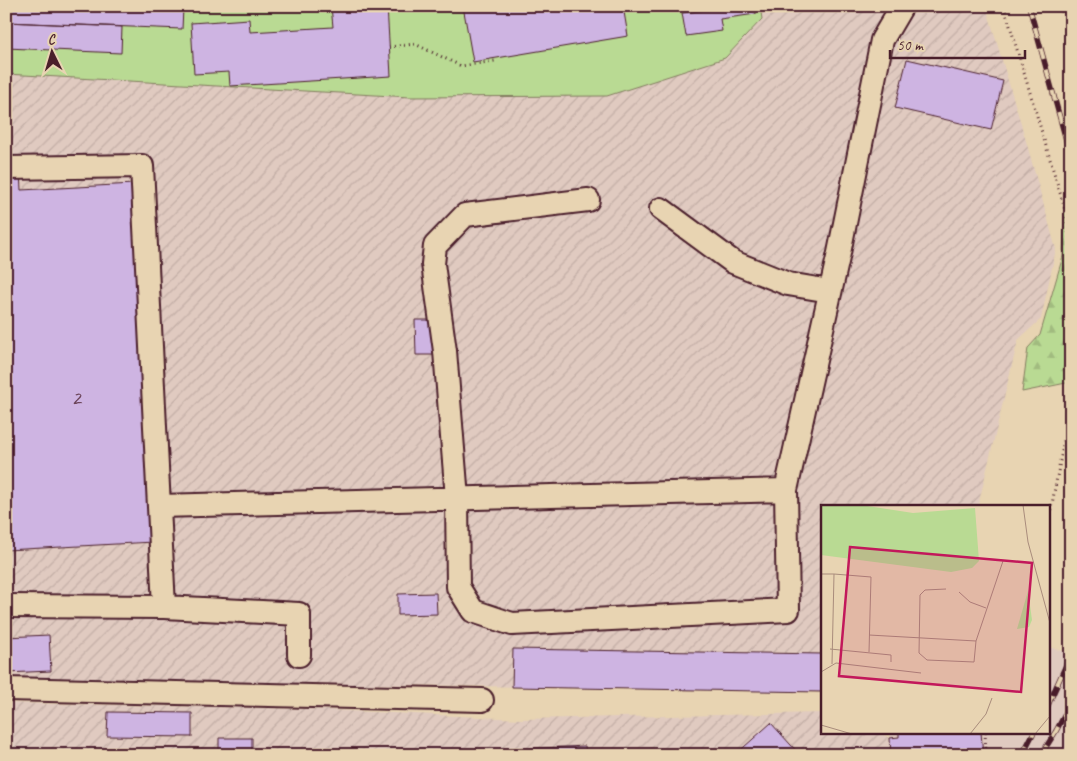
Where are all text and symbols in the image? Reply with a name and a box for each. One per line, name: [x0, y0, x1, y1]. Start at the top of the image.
north arrow: [28, 28, 78, 78]
scale bar: [890, 28, 1024, 60]
text: С: [47, 31, 57, 48]
text: 50 m: [897, 36, 924, 55]
house number: 2: [71, 384, 83, 412]
inset map: [821, 505, 1050, 734]

